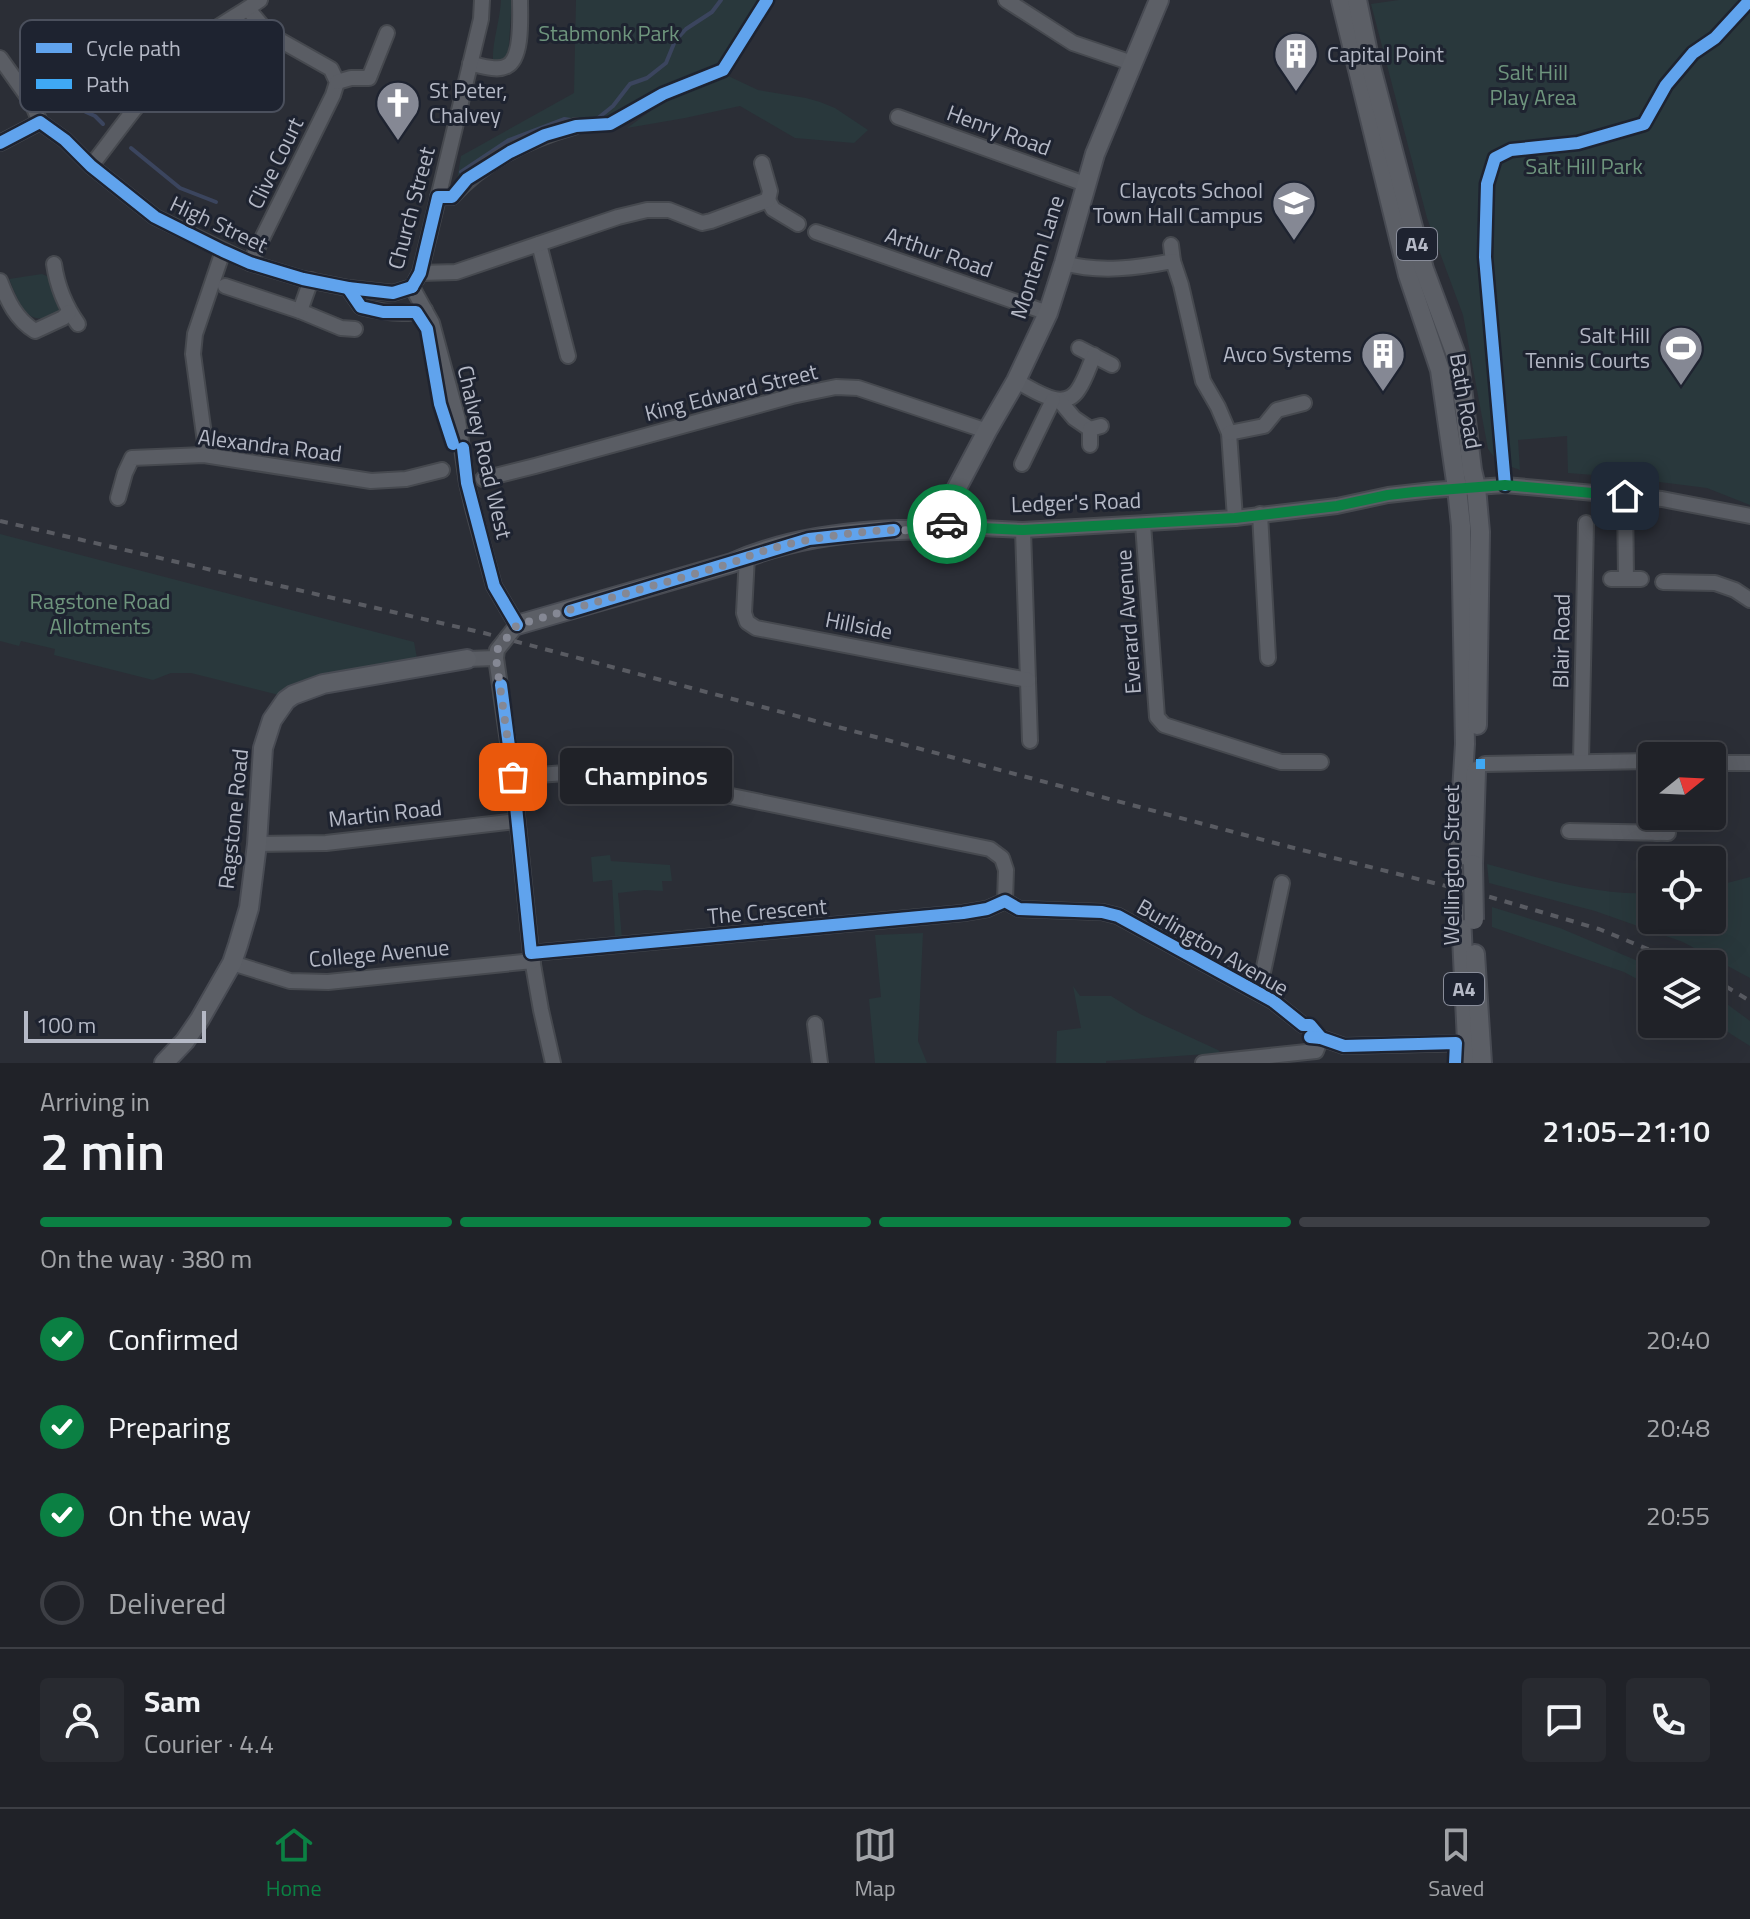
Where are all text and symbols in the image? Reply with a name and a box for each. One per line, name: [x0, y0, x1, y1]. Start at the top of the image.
park label: Stabmonk Park: [538, 16, 680, 50]
legend: [20, 20, 284, 112]
building icon: Capital Point: [1272, 30, 1320, 93]
text: Cycle path: [86, 31, 181, 65]
place label: Capital Point: [1327, 37, 1444, 71]
park label: Salt Hill Play Area: [1489, 55, 1577, 114]
text: Path: [86, 67, 130, 101]
place label: St Peter, Chalvey: [429, 73, 507, 132]
church icon: St Peter, Chalvey: [374, 79, 422, 142]
street label: Henry Road: [942, 95, 1056, 165]
street label: Clive Court: [238, 111, 312, 215]
street label: Church Street: [378, 143, 444, 273]
park label: Salt Hill Park: [1525, 149, 1643, 183]
place label: Claycots School Town Hall Campus: [1093, 173, 1263, 232]
school or university icon: Claycots School Town Hall Campus: [1270, 179, 1318, 242]
street label: High Street: [165, 187, 274, 262]
street label: Montem Lane: [1001, 191, 1073, 323]
street label: Arthur Road: [881, 218, 997, 286]
road number: A4: [1397, 228, 1437, 260]
place label: Salt Hill Tennis Courts: [1525, 318, 1650, 377]
sports icon: Salt Hill Tennis Courts: [1657, 324, 1705, 387]
building icon: Avco Systems: [1359, 330, 1407, 393]
place label: Avco Systems: [1223, 337, 1352, 371]
street label: Bath Road: [1441, 350, 1491, 452]
street label: King Edward Street: [641, 354, 821, 430]
street label: Chalvey Road West: [449, 362, 522, 542]
street label: Alexandra Road: [196, 419, 344, 471]
pin: [1591, 462, 1659, 530]
icon: home: [1603, 474, 1647, 518]
street label: Ledger's Road: [1010, 483, 1142, 521]
courier: [907, 484, 987, 564]
icon: car: [925, 502, 969, 546]
street label: Everard Avenue: [1106, 549, 1150, 695]
park label: Ragstone Road Allotments: [30, 584, 170, 643]
street label: Blair Road: [1543, 593, 1579, 689]
street label: Hillside: [823, 602, 895, 648]
north arrow: [1638, 742, 1726, 830]
map controls: [1638, 742, 1726, 1038]
pin: [479, 743, 547, 811]
street label: Ragstone Road: [209, 747, 257, 891]
callout: Champinos: [561, 749, 733, 805]
icon: bag: [491, 755, 535, 799]
text: Champinos: [584, 756, 708, 795]
street label: Wellington Street: [1434, 784, 1468, 945]
street label: Martin Road: [327, 790, 443, 836]
button: locate: [1638, 846, 1726, 934]
street label: The Crescent: [706, 889, 829, 933]
street label: Burlington Avenue: [1131, 890, 1295, 1004]
street label: College Avenue: [307, 930, 451, 976]
button: layers: [1638, 950, 1726, 1038]
road number: A4: [1444, 973, 1484, 1005]
scale bar: [24, 1007, 206, 1043]
text: 100 m: [36, 1008, 96, 1042]
text: Arriving in: [40, 1082, 150, 1121]
text: 21:05–21:10: [1543, 1108, 1710, 1154]
text: 2 min: [40, 1111, 165, 1190]
text: On the way · 380 m: [40, 1239, 252, 1278]
text: Confirmed: [108, 1316, 239, 1362]
icon: check: [40, 1317, 84, 1361]
text: 20:40: [1646, 1320, 1710, 1359]
text: Preparing: [108, 1404, 230, 1450]
icon: check: [40, 1405, 84, 1449]
text: 20:48: [1646, 1408, 1710, 1447]
text: On the way: [108, 1492, 251, 1538]
icon: check: [40, 1493, 84, 1537]
text: 20:55: [1646, 1496, 1710, 1535]
text: Delivered: [108, 1580, 226, 1626]
button: person: [40, 1678, 124, 1762]
text: Sam: [144, 1678, 201, 1724]
button: chat: [1522, 1678, 1606, 1762]
button: phone: [1626, 1678, 1710, 1762]
text: Courier · 4.4: [144, 1724, 274, 1763]
tab: Home: [266, 1823, 322, 1905]
tab: Map: [853, 1823, 897, 1905]
tab: Saved: [1428, 1823, 1484, 1905]

